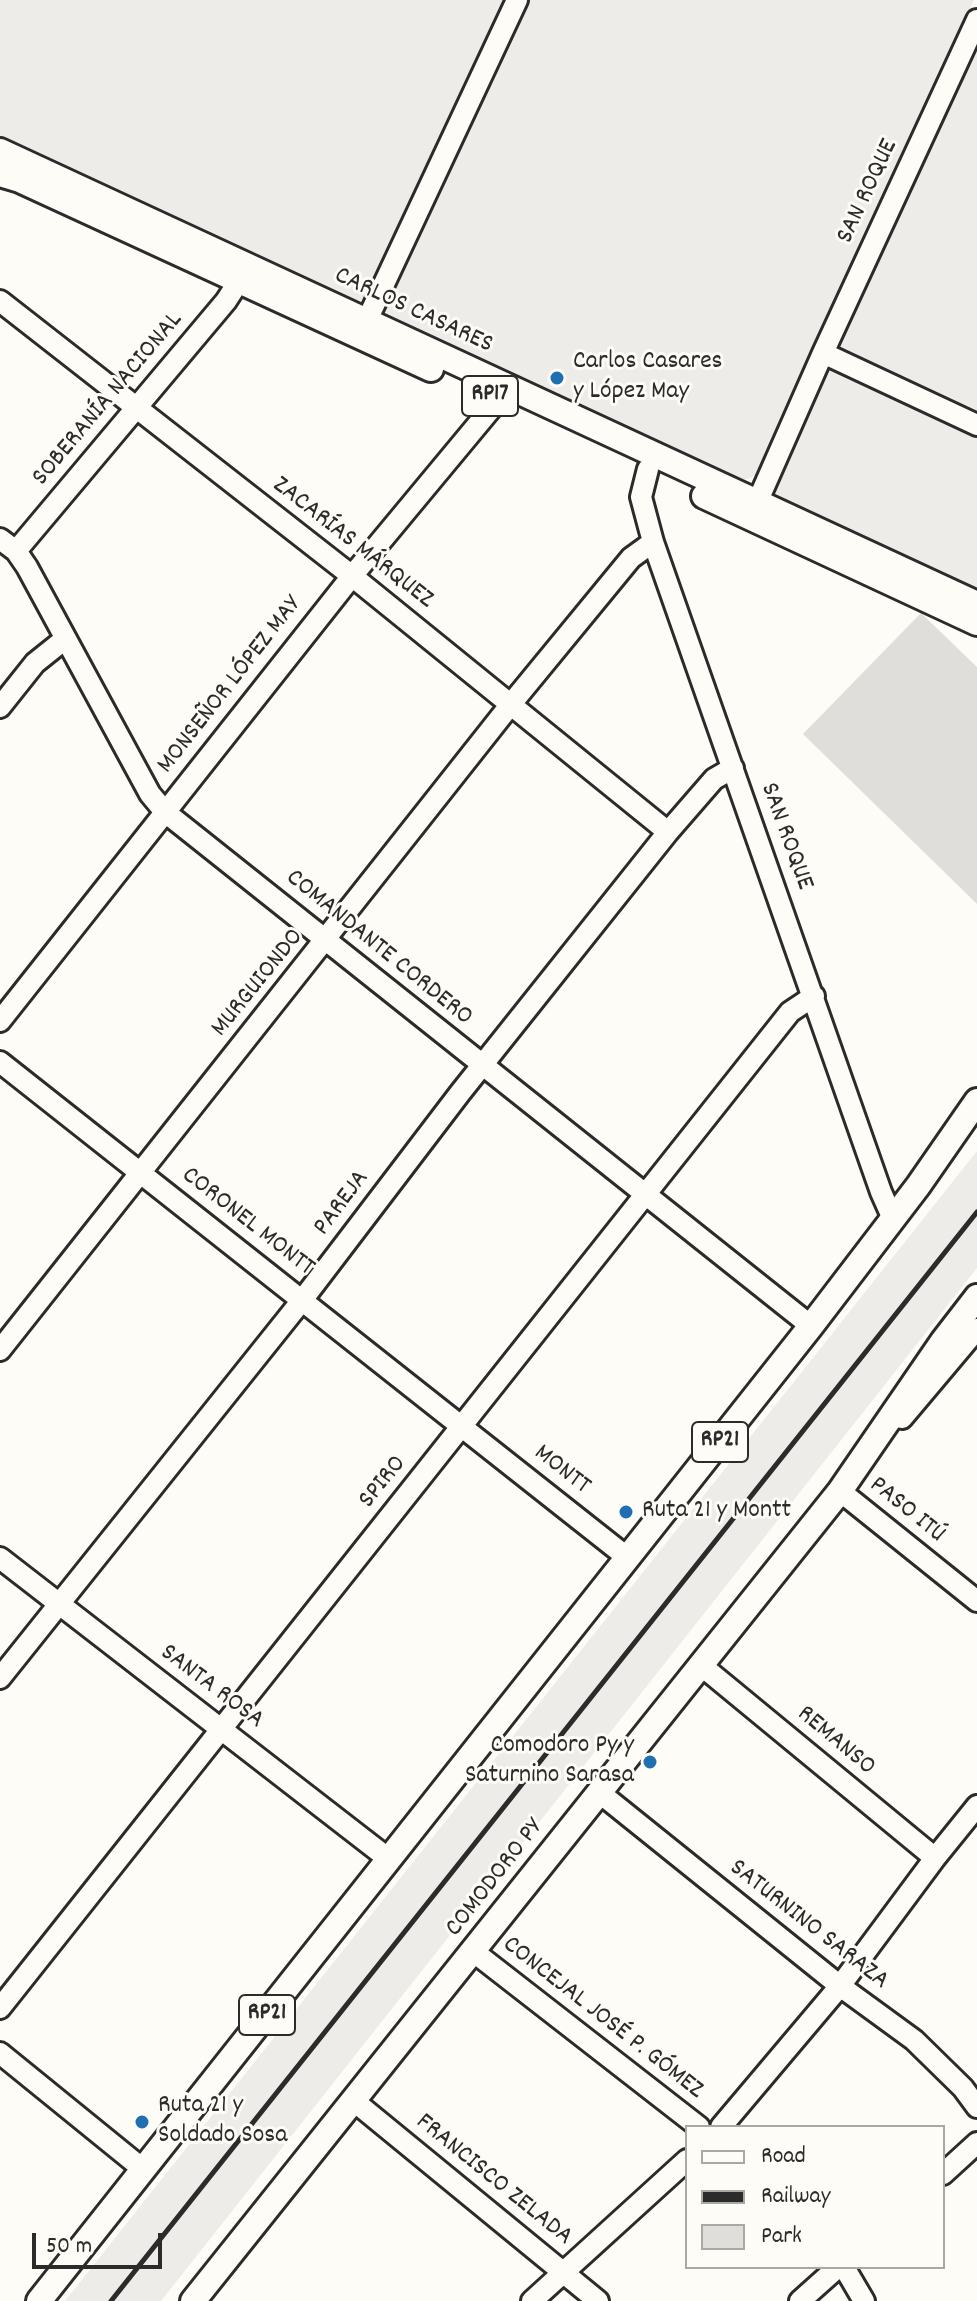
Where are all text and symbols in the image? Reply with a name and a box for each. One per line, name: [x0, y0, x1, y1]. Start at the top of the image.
street label: SAN ROQUE: [831, 135, 907, 249]
street label: CARLOS CASARES: [329, 262, 497, 362]
street label: SOBERANÍA NACIONAL: [27, 306, 191, 494]
place label: Carlos Casares y López May: [573, 347, 723, 408]
marker: Carlos Casares y López May: [548, 369, 566, 387]
road number: RP17: [462, 376, 518, 416]
street label: ZACARÍAS MÁRQUEZ: [265, 471, 439, 617]
street label: MONSEÑOR LÓPEZ MAY: [152, 591, 310, 781]
street label: SAN ROQUE: [751, 779, 819, 895]
street label: COMANDANTE CORDERO: [278, 864, 478, 1034]
street label: MURGUIONDO: [206, 924, 312, 1044]
street label: CORONEL MONTT: [174, 1161, 320, 1285]
street label: PAREJA: [308, 1165, 378, 1243]
road number: RP21: [692, 1422, 748, 1462]
street label: MONTT: [526, 1439, 596, 1503]
street label: SPIRO: [353, 1450, 415, 1516]
street label: PASO ITÚ: [862, 1471, 950, 1551]
place label: Ruta 21 y Montt: [642, 1496, 791, 1528]
marker: Ruta 21 y Montt: [617, 1503, 635, 1521]
street label: SANTA ROSA: [153, 1639, 269, 1737]
street label: REMANSO: [789, 1700, 881, 1784]
place label: Comodoro Py y Saturnino Sarasa: [465, 1731, 634, 1792]
marker: Comodoro Py y Saturnino Sarasa: [641, 1753, 659, 1771]
street label: COMODORO PY: [440, 1814, 552, 1944]
street label: SATURNINO SARAZA: [722, 1854, 894, 1998]
street label: CONCEJAL JOSÉ P. GÓMEZ: [495, 1931, 709, 2107]
road number: RP21: [239, 1995, 295, 2035]
place label: Ruta 21 y Soldado Sosa: [158, 2091, 288, 2152]
street label: FRANCISCO ZELADA: [408, 2108, 578, 2254]
marker: Ruta 21 y Soldado Sosa: [133, 2113, 151, 2131]
legend: [685, 2125, 945, 2269]
text: Road: [761, 2140, 806, 2174]
text: Railway: [761, 2180, 830, 2214]
scale bar: [36, 2217, 166, 2267]
text: Park: [761, 2220, 802, 2254]
text: 50 m: [46, 2230, 92, 2264]

